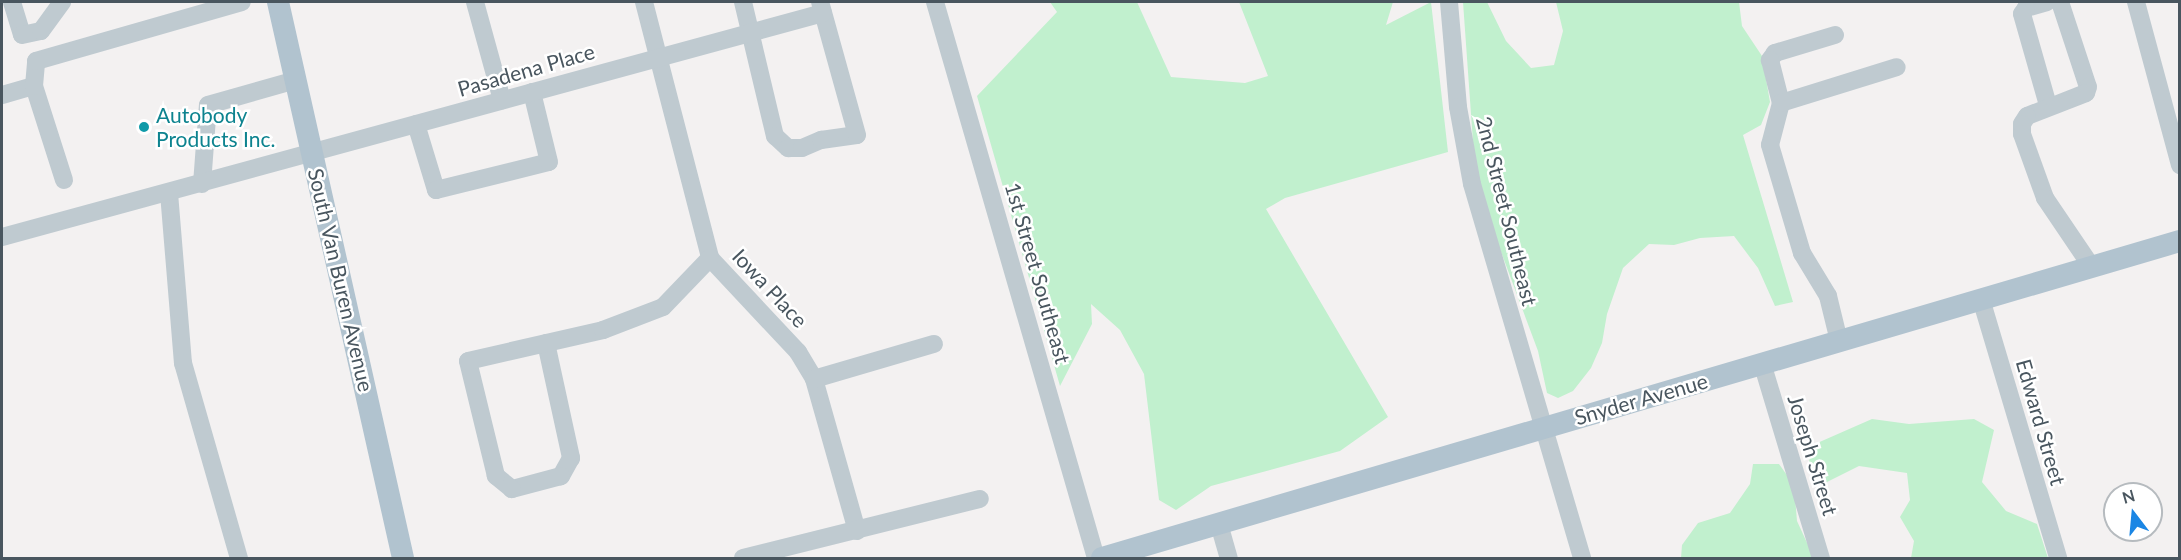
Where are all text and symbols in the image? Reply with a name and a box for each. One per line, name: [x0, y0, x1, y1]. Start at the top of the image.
street label: Pasadena Place: [455, 38, 597, 102]
place label: Autobody Products Inc.: [156, 102, 275, 152]
street label: 2nd Street Southeast: [1471, 114, 1543, 308]
marker: Autobody Products Inc.: [137, 120, 151, 134]
street label: South Van Buren Avenue: [303, 165, 379, 395]
street label: 1st Street Southeast: [1000, 180, 1076, 366]
street label: Iowa Place: [727, 243, 813, 333]
street label: Edward Street: [2011, 356, 2071, 488]
street label: Snyder Avenue: [1571, 368, 1711, 430]
street label: Joseph Street: [1783, 392, 1843, 518]
north arrow: [2103, 482, 2163, 542]
text: N: [2120, 485, 2137, 507]

